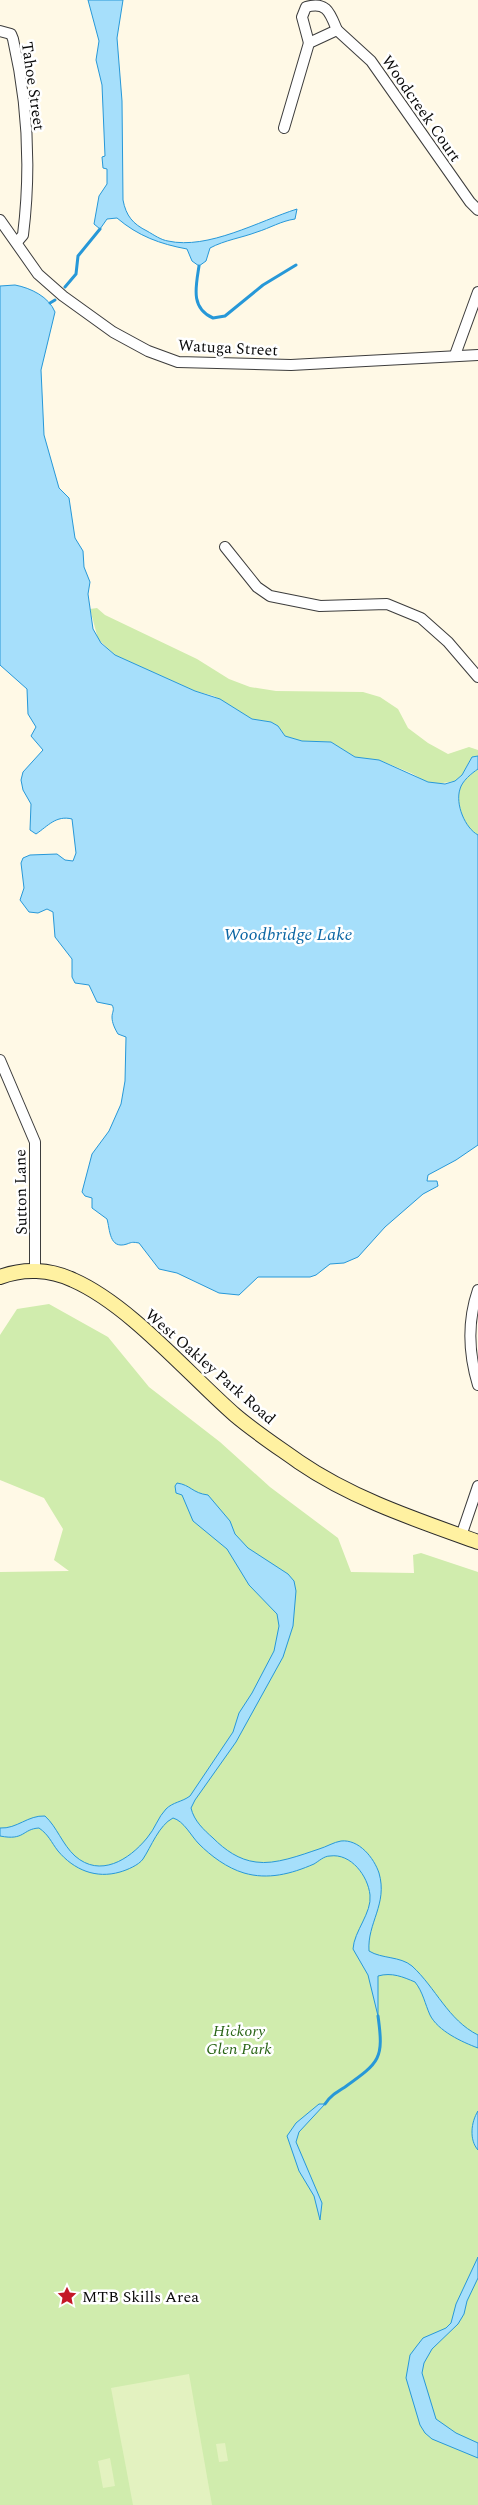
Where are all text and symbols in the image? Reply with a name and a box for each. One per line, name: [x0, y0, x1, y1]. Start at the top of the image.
street label: Tahoe Street: [15, 40, 51, 133]
street label: Woodcreek Court: [375, 50, 467, 167]
street label: Watuga Street: [177, 333, 279, 363]
water label: Woodbridge Lake: [223, 921, 353, 948]
street label: Sutton Lane: [8, 1149, 34, 1235]
street label: West Oakley Park Road: [140, 1303, 281, 1430]
park label: Hickory Glen Park: [206, 2019, 272, 2061]
place icon: MTB Skills Area: [56, 2285, 78, 2307]
place label: MTB Skills Area: [82, 2285, 199, 2309]

